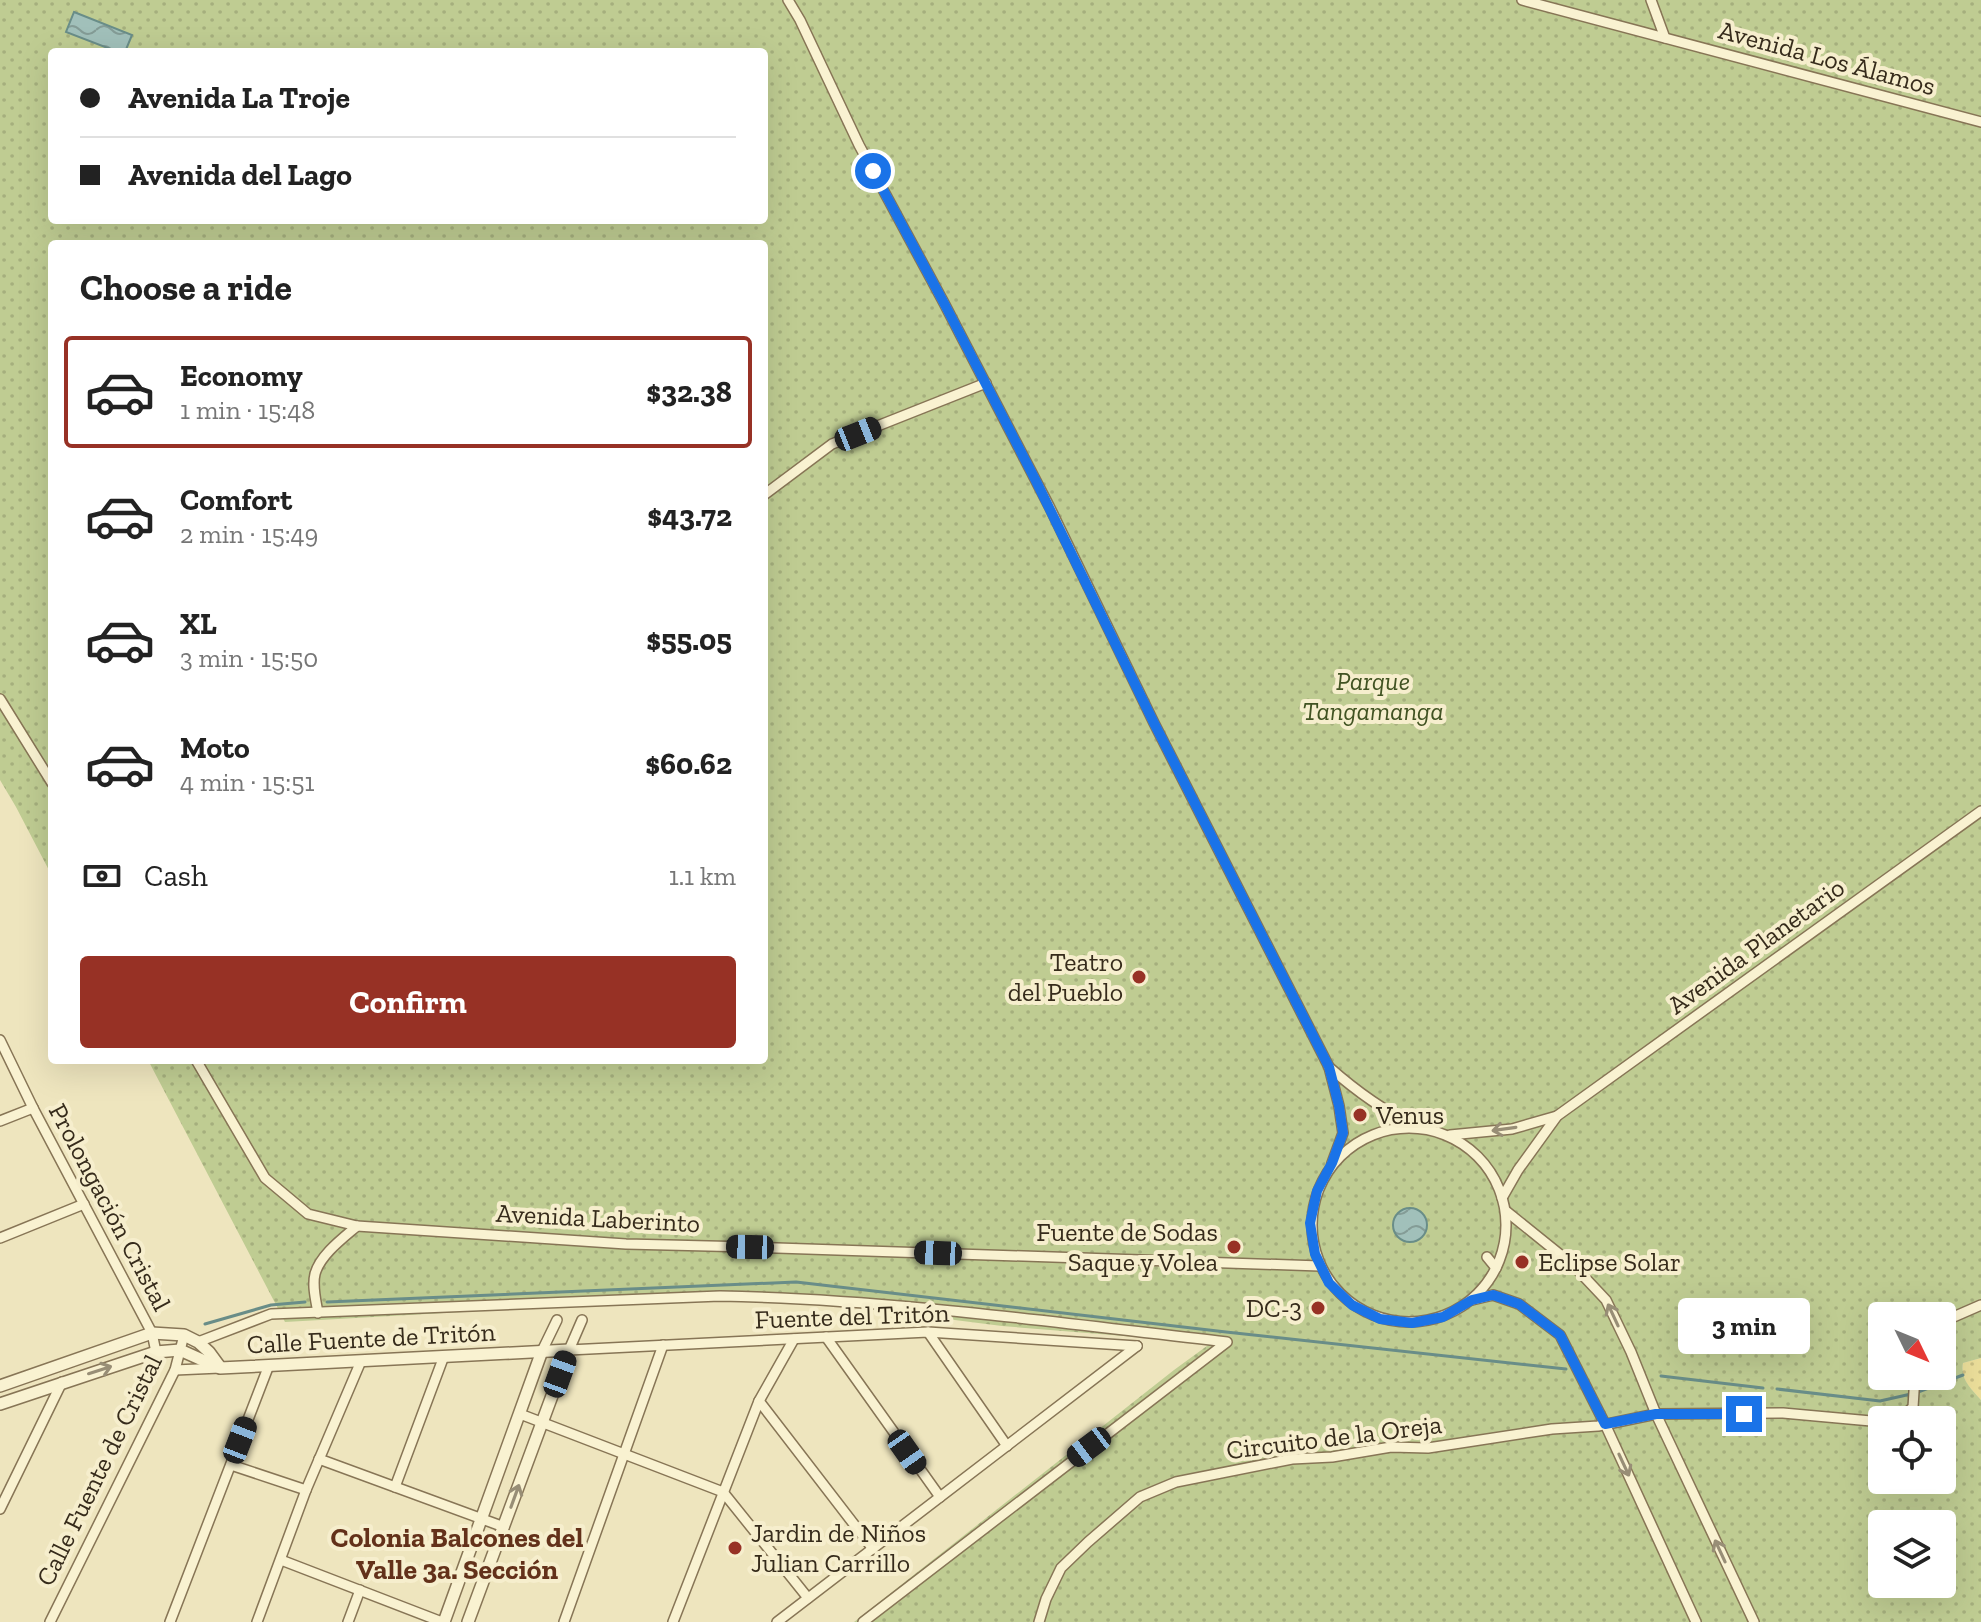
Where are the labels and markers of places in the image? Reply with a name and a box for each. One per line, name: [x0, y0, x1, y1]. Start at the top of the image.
place label: Teatro del Pueblo: [1008, 946, 1123, 1008]
marker: Teatro del Pueblo: [1130, 968, 1148, 986]
place label: Venus: [1375, 1099, 1444, 1131]
marker: Venus: [1351, 1106, 1369, 1124]
place label: Fuente de Sodas Saque y Volea: [1036, 1216, 1218, 1278]
marker: Fuente de Sodas Saque y Volea: [1225, 1238, 1243, 1256]
place label: Eclipse Solar: [1538, 1246, 1681, 1278]
marker: Eclipse Solar: [1513, 1253, 1531, 1271]
place label: DC-3: [1246, 1292, 1302, 1324]
marker: DC-3: [1309, 1299, 1327, 1317]
place label: Jardin de Niños Julian Carrillo: [751, 1517, 926, 1579]
marker: Jardin de Niños Julian Carrillo: [726, 1539, 744, 1557]

